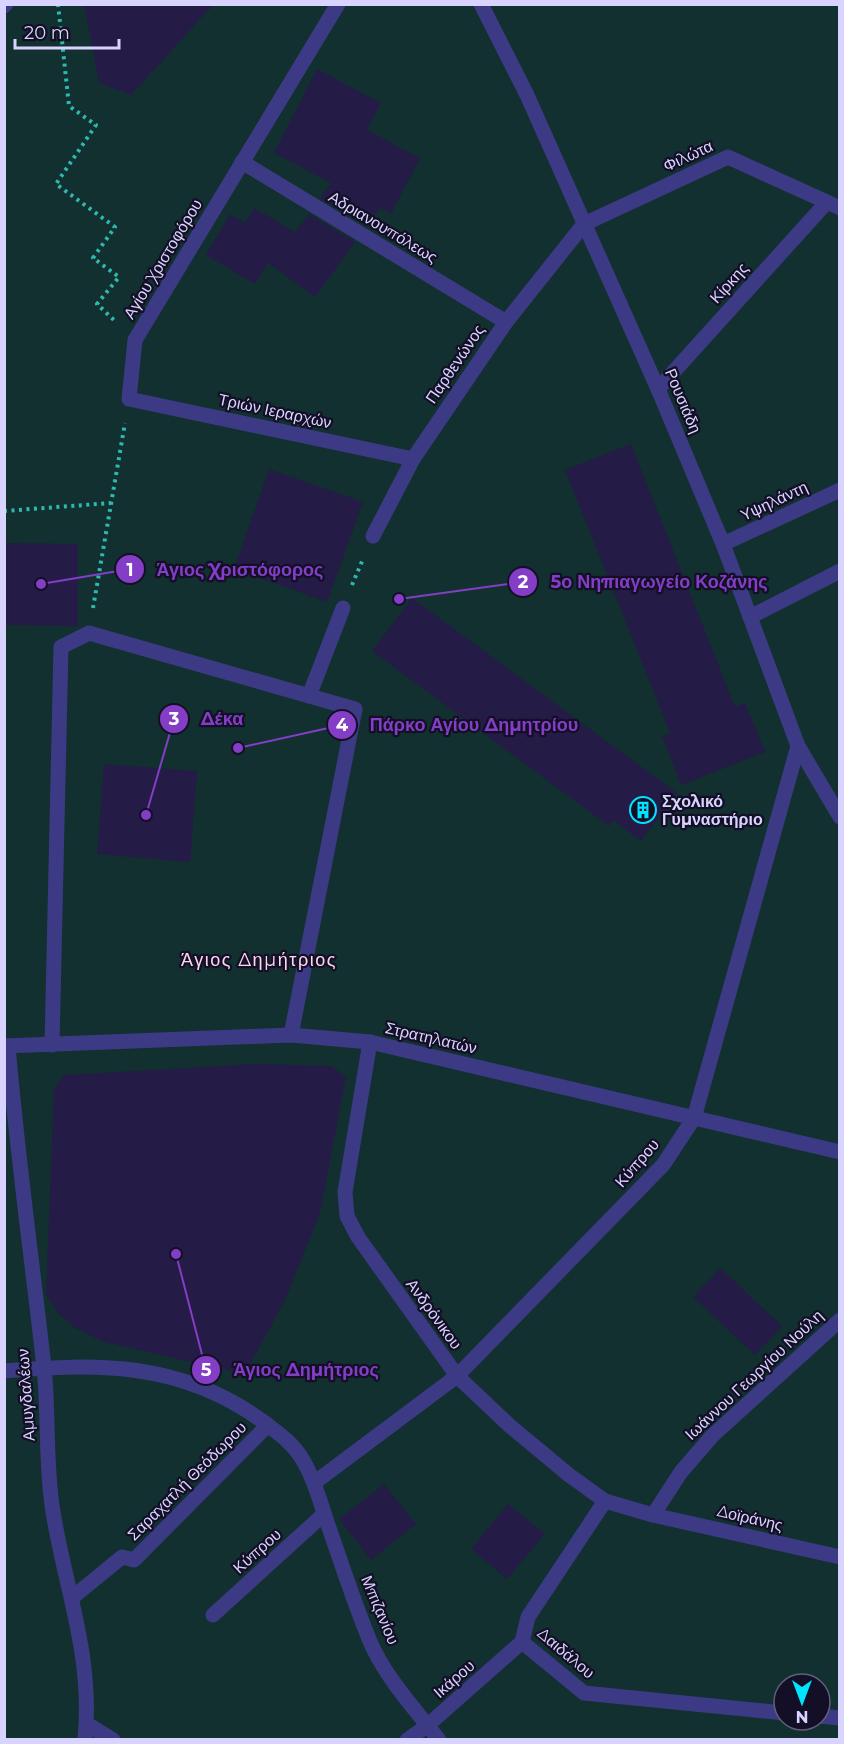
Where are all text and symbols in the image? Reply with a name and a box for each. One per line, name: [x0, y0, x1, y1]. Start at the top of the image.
scale bar: [15, 12, 118, 50]
text: 20 m: [24, 22, 70, 44]
street label: Φιλώτα: [660, 136, 716, 176]
street label: Αδριανουπόλεως: [325, 187, 441, 267]
street label: Αγίου Χριστοφόρου: [120, 196, 206, 322]
street label: Κίρκης: [706, 259, 752, 307]
street label: Παρθενώνος: [422, 321, 488, 407]
street label: Ρουσιάδη: [661, 366, 705, 436]
street label: Τριών Ιεραρχών: [217, 390, 333, 432]
street label: Υψηλάντη: [737, 477, 811, 525]
callout: Άγιος Χριστόφορος: [115, 551, 336, 587]
text: 1: [126, 559, 134, 581]
text: Άγιος Χριστόφορος: [157, 559, 323, 581]
callout: 5ο Νηπιαγωγείο Κοζάνης: [508, 564, 780, 600]
text: 2: [518, 571, 529, 593]
text: 5ο Νηπιαγωγείο Κοζάνης: [550, 571, 768, 593]
callout: Δέκα: [159, 701, 255, 737]
callout: Πάρκο Αγίου Δημητρίου: [327, 707, 590, 743]
text: 3: [168, 708, 180, 730]
text: Δέκα: [200, 708, 243, 730]
text: 4: [336, 714, 349, 736]
text: Πάρκο Αγίου Δημητρίου: [370, 714, 578, 736]
place label: Σχολικό Γυμναστήριο: [662, 792, 763, 829]
building icon: Σχολικό Γυμναστήριο: [628, 795, 658, 825]
district label: Άγιος Δημήτριος: [181, 949, 337, 971]
street label: Στρατηλατών: [383, 1018, 479, 1058]
street label: Κύπρου: [611, 1135, 663, 1191]
street label: Ανδρόνικου: [402, 1275, 466, 1353]
street label: Ιωάννου Γεωργίου Νούλη: [681, 1306, 827, 1444]
street label: Αμυγδαλέων: [13, 1348, 39, 1442]
callout: Άγιος Δημήτριος: [191, 1352, 391, 1388]
text: 5: [201, 1359, 212, 1381]
text: Άγιος Δημήτριος: [233, 1359, 379, 1381]
street label: Σαραχατλή Θεόδωρου: [124, 1418, 250, 1544]
street label: Δοϊράνης: [715, 1501, 785, 1535]
street label: Κύπρου: [229, 1525, 285, 1577]
street label: Μπιζανίου: [357, 1573, 403, 1647]
street label: Δαιδάλου: [534, 1624, 598, 1682]
street label: Ικάρου: [430, 1656, 478, 1702]
north arrow: [772, 1672, 832, 1732]
text: N: [796, 1707, 808, 1726]

